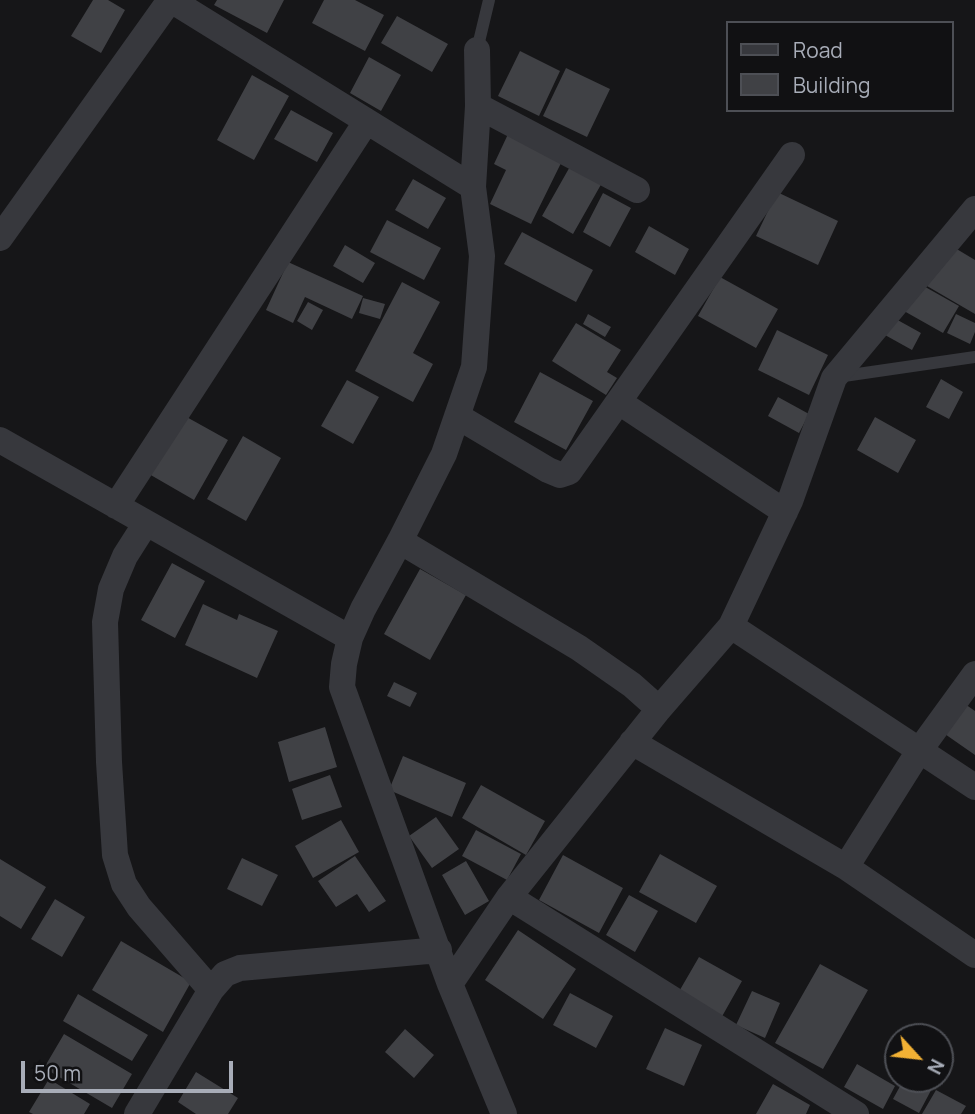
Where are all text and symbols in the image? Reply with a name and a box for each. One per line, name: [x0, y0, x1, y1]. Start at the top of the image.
legend: [726, 21, 954, 112]
text: Road: [793, 36, 843, 64]
text: Building: [793, 71, 870, 99]
north arrow: [884, 1023, 954, 1093]
scale bar: [24, 1048, 236, 1092]
text: N: [921, 1055, 951, 1079]
text: 50 m: [34, 1059, 81, 1087]

